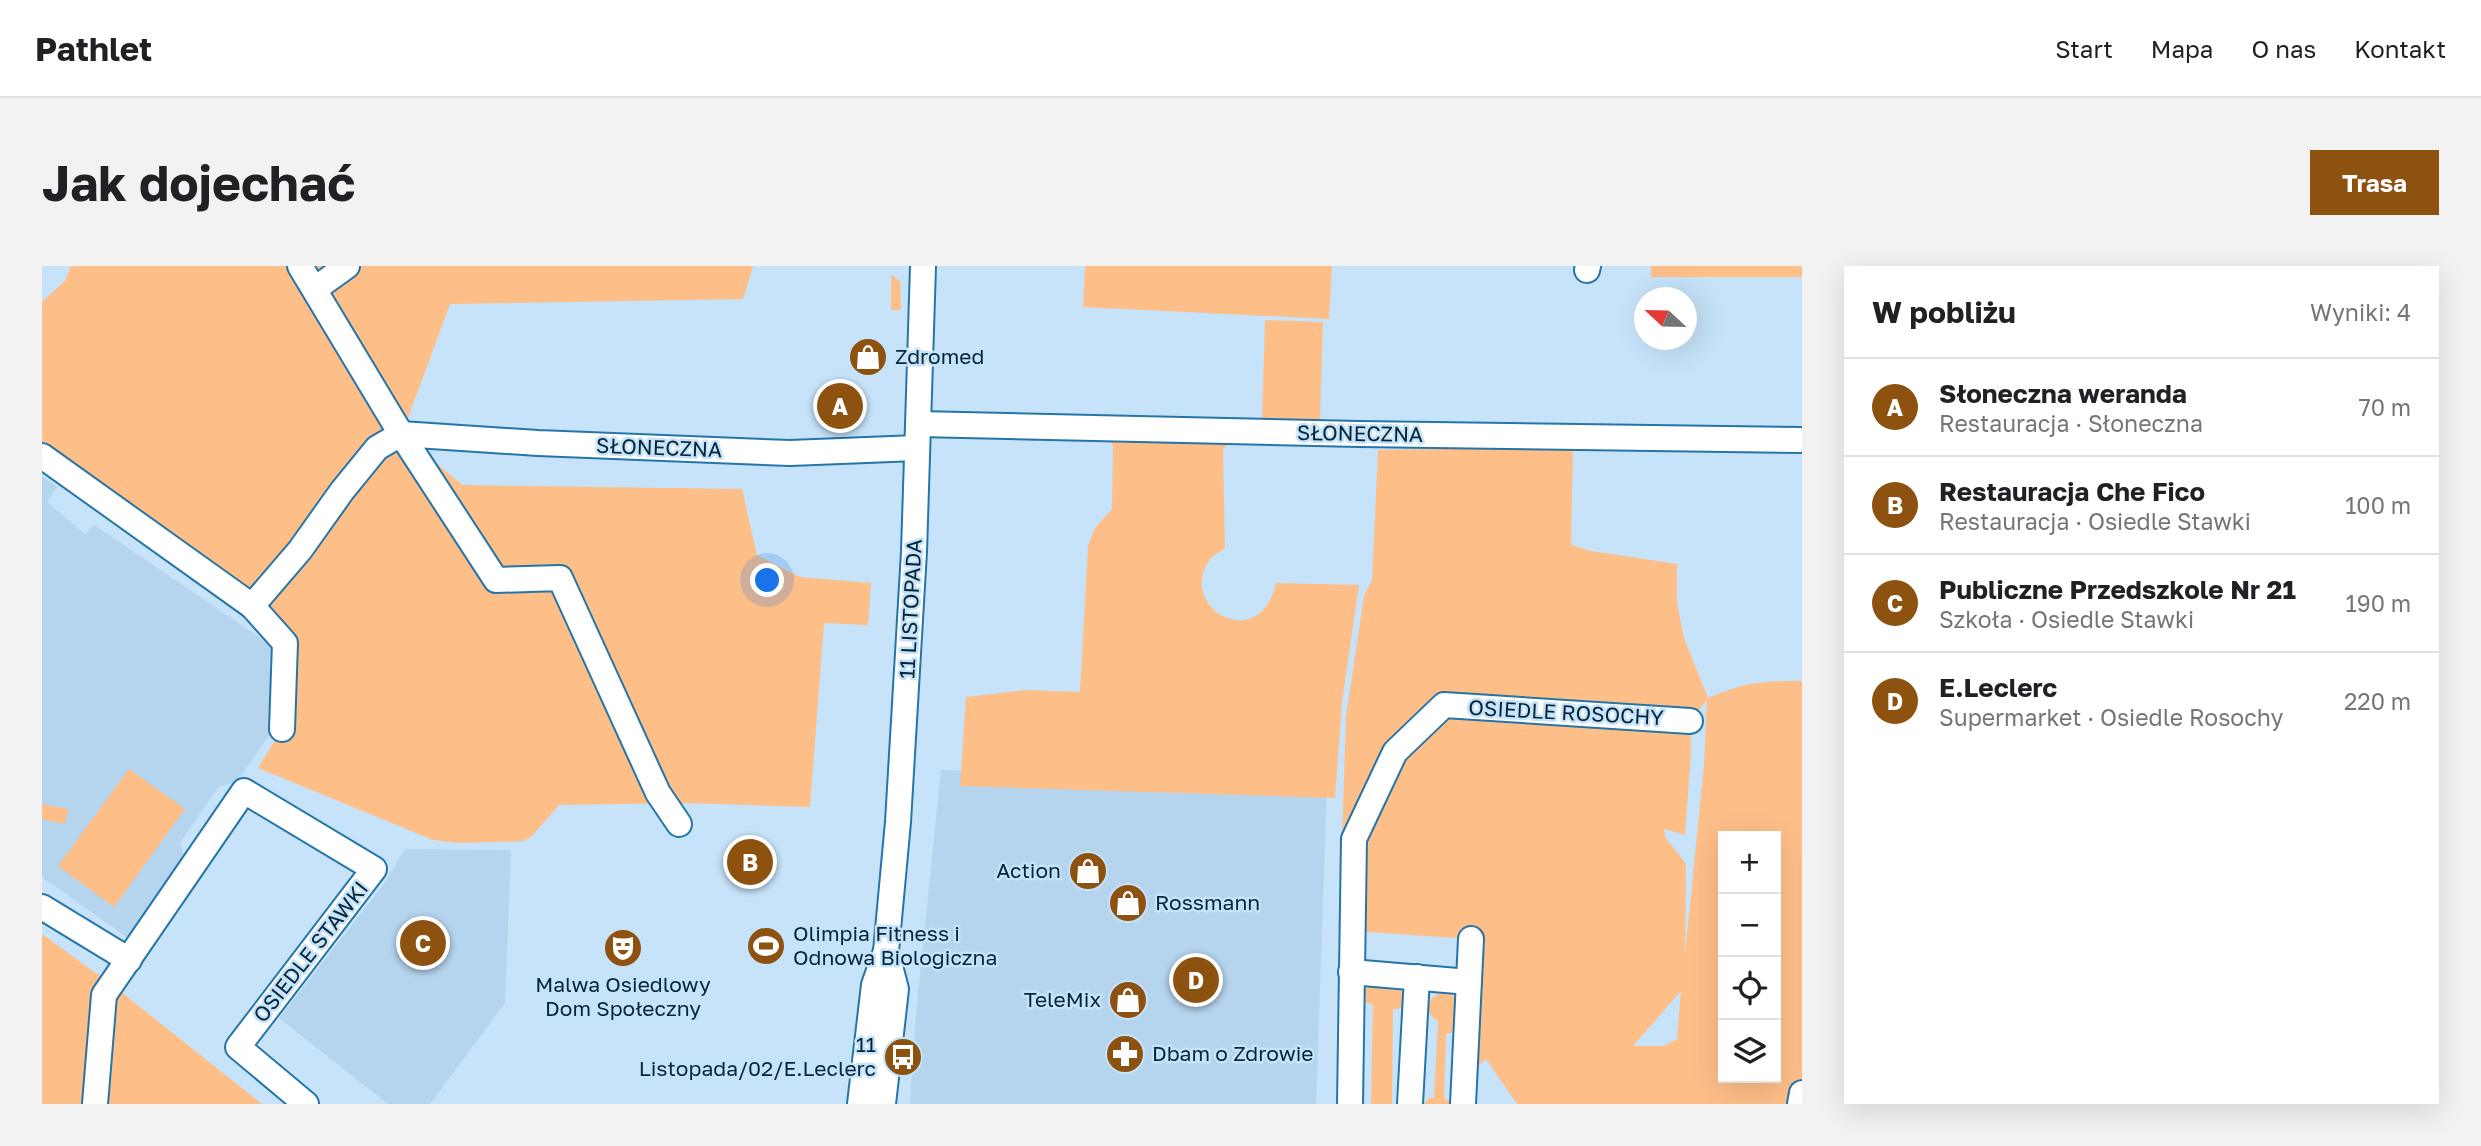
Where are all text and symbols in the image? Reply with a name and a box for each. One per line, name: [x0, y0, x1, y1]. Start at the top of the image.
text: Pathlet: [35, 29, 152, 68]
text: Start: [2055, 34, 2113, 63]
text: Mapa: [2151, 34, 2213, 63]
text: O nas: [2251, 34, 2316, 63]
text: Kontakt: [2354, 34, 2446, 63]
button: Trasa: [2310, 150, 2439, 215]
text: Jak dojechać: [42, 153, 355, 212]
north arrow: [1634, 287, 1697, 350]
text: W pobliżu: [1872, 294, 2016, 330]
text: Wyniki: 4: [2310, 298, 2411, 326]
shop icon: Zdromed: [847, 336, 889, 378]
place label: Zdromed: [895, 343, 984, 369]
text: Słoneczna weranda: [1939, 378, 2187, 409]
pin: A: [817, 380, 863, 432]
text: A: [1887, 393, 1903, 421]
text: 70 m: [2358, 393, 2411, 421]
text: Restauracja · Słoneczna: [1939, 409, 2203, 437]
street label: SŁONECZNA: [1297, 419, 1423, 447]
street label: SŁONECZNA: [596, 432, 723, 462]
text: Restauracja Che Fico: [1939, 476, 2205, 507]
text: B: [1887, 491, 1903, 519]
text: 100 m: [2345, 491, 2411, 519]
text: Restauracja · Osiedle Stawki: [1939, 507, 2251, 535]
street label: 11 LISTOPADA: [893, 538, 927, 680]
your location: [750, 563, 784, 597]
text: Publiczne Przedszkole Nr 21: [1939, 574, 2296, 605]
text: C: [1887, 589, 1903, 617]
text: 190 m: [2346, 589, 2411, 617]
text: Szkoła · Osiedle Stawki: [1939, 605, 2194, 633]
text: E.Leclerc: [1939, 672, 2057, 703]
text: D: [1887, 687, 1903, 715]
text: 220 m: [2344, 687, 2411, 715]
street label: OSIEDLE ROSOCHY: [1468, 694, 1665, 730]
text: Supermarket · Osiedle Rosochy: [1939, 703, 2283, 731]
map controls: [1718, 831, 1781, 1083]
button: +: [1718, 831, 1781, 894]
pin: B: [727, 836, 773, 888]
shop icon: Action: [1067, 850, 1109, 892]
place label: Action: [996, 857, 1061, 883]
street label: OSIEDLE STAWKI: [247, 876, 373, 1027]
shop icon: Rossmann: [1107, 882, 1149, 924]
place label: Rossmann: [1155, 889, 1260, 915]
button: −: [1718, 894, 1781, 957]
pin: C: [400, 917, 446, 969]
place label: Olimpia Fitness i Odnowa Biologiczna: [793, 920, 997, 970]
sports icon: Olimpia Fitness i Odnowa Biologiczna: [745, 925, 787, 967]
theatre icon: Malwa Osiedlowy Dom Społeczny: [602, 927, 644, 969]
pin: D: [1173, 954, 1219, 1006]
button: locate: [1718, 957, 1781, 1020]
place label: Malwa Osiedlowy Dom Społeczny: [535, 971, 711, 1021]
shop icon: TeleMix: [1107, 979, 1149, 1021]
place label: TeleMix: [1024, 986, 1101, 1012]
button: layers: [1718, 1020, 1781, 1083]
place label: 11 Listopada/02/E.Leclerc: [639, 1031, 876, 1081]
pharmacy icon: Dbam o Zdrowie: [1104, 1033, 1146, 1075]
bus stop icon: 11 Listopada/02/E.Leclerc: [882, 1036, 924, 1078]
place label: Dbam o Zdrowie: [1152, 1040, 1313, 1066]

